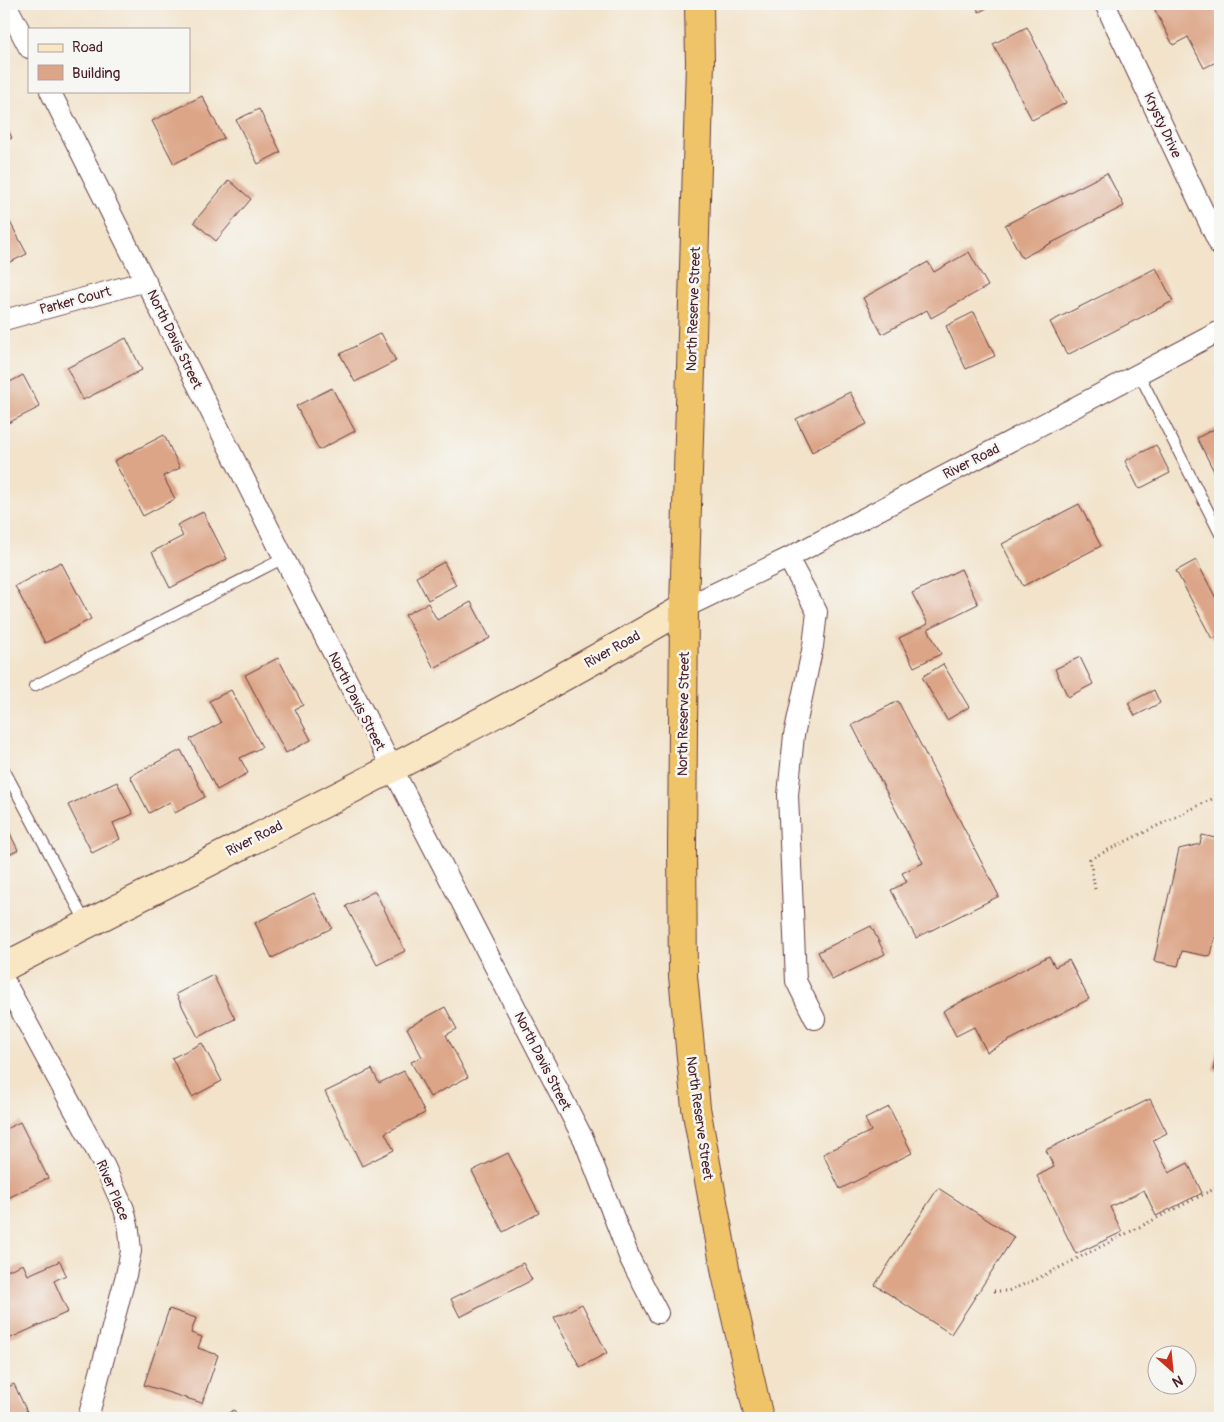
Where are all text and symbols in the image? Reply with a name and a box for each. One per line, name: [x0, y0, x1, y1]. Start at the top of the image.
legend: [28, 28, 190, 92]
text: Road: [72, 38, 103, 57]
text: Building: [72, 64, 120, 83]
street label: Krysty Drive: [1140, 90, 1185, 161]
street label: North Reserve Street: [683, 246, 704, 372]
street label: Parker Court: [38, 283, 113, 318]
street label: North Davis Street: [143, 287, 206, 392]
street label: River Road: [940, 440, 1002, 483]
street label: River Road: [581, 627, 643, 672]
street label: North Davis Street: [324, 649, 389, 754]
street label: North Reserve Street: [674, 651, 693, 776]
street label: River Road: [223, 817, 285, 860]
street label: North Davis Street: [510, 1009, 575, 1114]
street label: North Reserve Street: [682, 1055, 717, 1181]
street label: River Place: [92, 1157, 133, 1223]
north arrow: [1146, 1344, 1196, 1394]
text: N: [1170, 1371, 1186, 1391]

